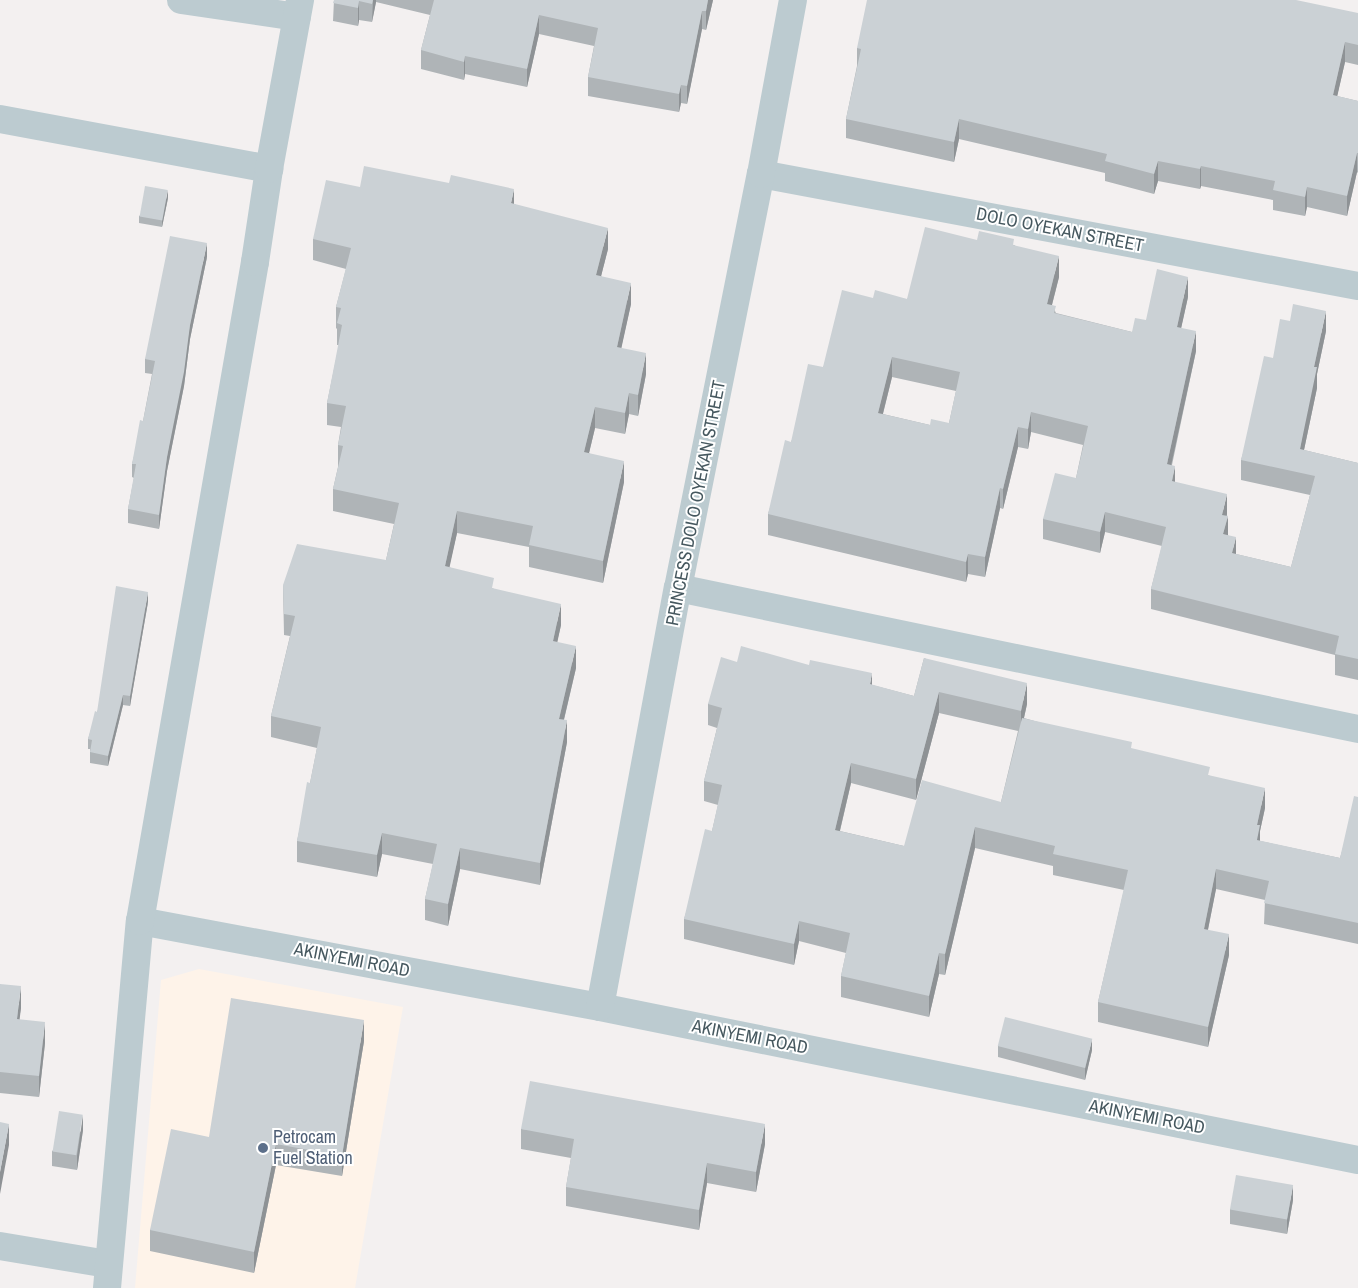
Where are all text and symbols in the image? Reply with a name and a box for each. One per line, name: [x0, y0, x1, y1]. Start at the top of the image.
street label: DOLO OYEKAN STREET: [975, 203, 1145, 257]
street label: PRINCESS DOLO OYEKAN STREET: [662, 379, 730, 627]
street label: AKINYEMI ROAD: [292, 938, 412, 982]
street label: AKINYEMI ROAD: [690, 1015, 810, 1059]
street label: AKINYEMI ROAD: [1087, 1095, 1207, 1139]
place label: Petrocam Fuel Station: [273, 1127, 353, 1170]
marker: Petrocam Fuel Station: [257, 1142, 269, 1154]

